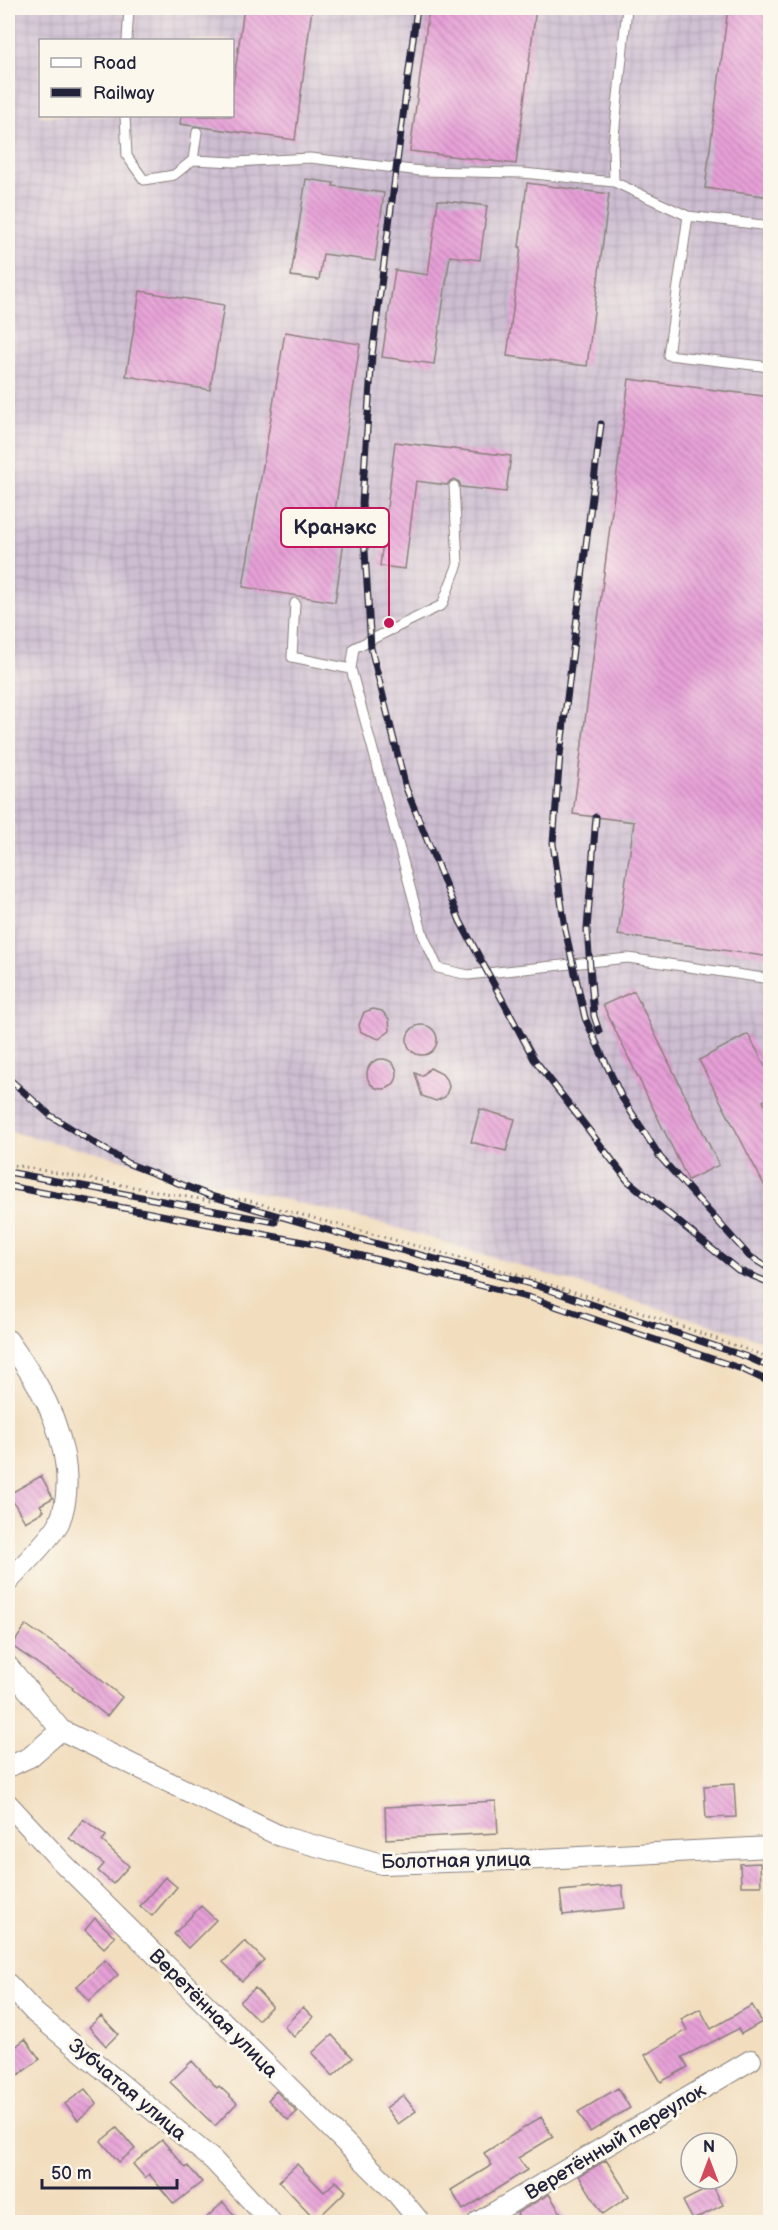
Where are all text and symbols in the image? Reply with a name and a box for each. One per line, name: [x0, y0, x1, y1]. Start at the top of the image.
legend: [39, 39, 234, 117]
text: Road: [93, 53, 137, 74]
text: Railway: [93, 83, 155, 104]
callout: Кранэкс: [281, 508, 389, 547]
text: Кранэкс: [293, 515, 377, 540]
street label: Болотная улица: [381, 1848, 531, 1874]
street label: Веретённая улица: [144, 1944, 283, 2083]
street label: Зубчатая улица: [63, 2033, 191, 2146]
street label: Веретённый переулок: [521, 2078, 711, 2205]
north arrow: [679, 2131, 739, 2191]
text: N: [703, 2138, 715, 2157]
scale bar: [42, 2152, 177, 2190]
text: 50 m: [51, 2163, 92, 2184]

